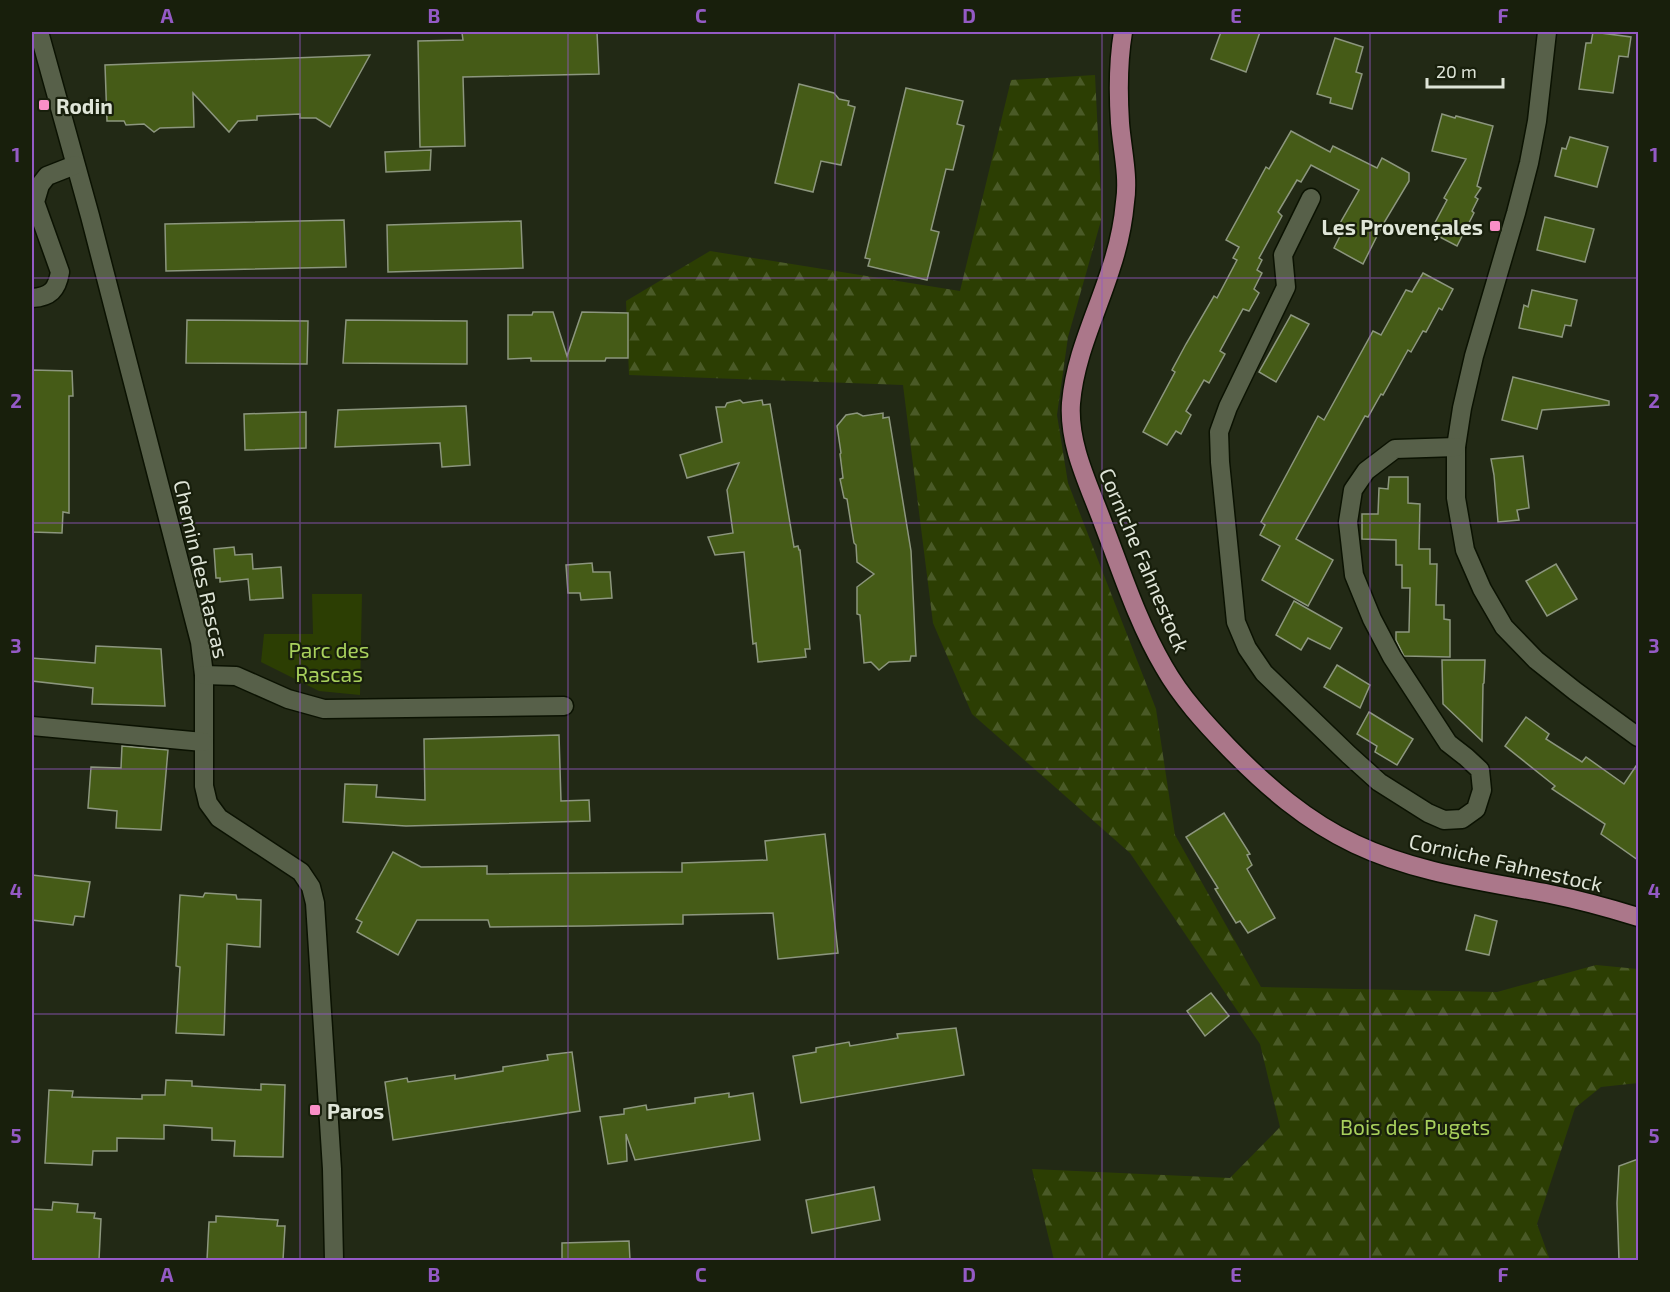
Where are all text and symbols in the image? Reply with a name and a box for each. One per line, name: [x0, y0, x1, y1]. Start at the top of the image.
text: A: [160, 3, 174, 27]
text: B: [428, 3, 440, 27]
text: C: [695, 3, 707, 27]
text: D: [962, 3, 976, 27]
text: E: [1230, 3, 1242, 27]
text: F: [1497, 3, 1509, 27]
scale bar: [1427, 51, 1504, 89]
text: 20 m: [1436, 60, 1477, 82]
place label: Rodin: [56, 93, 113, 118]
marker: Rodin: [37, 98, 51, 112]
text: 1: [12, 142, 20, 166]
text: 1: [1650, 142, 1658, 166]
place label: Les Provençales: [1322, 214, 1483, 241]
marker: Les Provençales: [1488, 219, 1502, 233]
text: 2: [10, 388, 22, 412]
text: 2: [1648, 388, 1660, 412]
street label: Corniche Fahnestock: [1095, 464, 1195, 656]
street label: Chemin des Rascas: [169, 477, 235, 661]
text: 3: [10, 633, 22, 657]
text: 3: [1648, 633, 1660, 657]
park label: Parc des Rascas: [289, 637, 369, 686]
street label: Corniche Fahnestock: [1407, 828, 1605, 896]
text: 4: [10, 878, 23, 902]
text: 4: [1648, 878, 1661, 902]
place label: Paros: [327, 1098, 384, 1123]
marker: Paros: [308, 1103, 322, 1117]
park label: Bois des Pugets: [1340, 1114, 1490, 1139]
text: 5: [10, 1123, 22, 1147]
text: 5: [1648, 1123, 1660, 1147]
text: A: [160, 1262, 174, 1286]
text: B: [428, 1262, 440, 1286]
text: C: [695, 1262, 707, 1286]
text: D: [962, 1262, 976, 1286]
text: E: [1230, 1262, 1242, 1286]
text: F: [1497, 1262, 1509, 1286]

